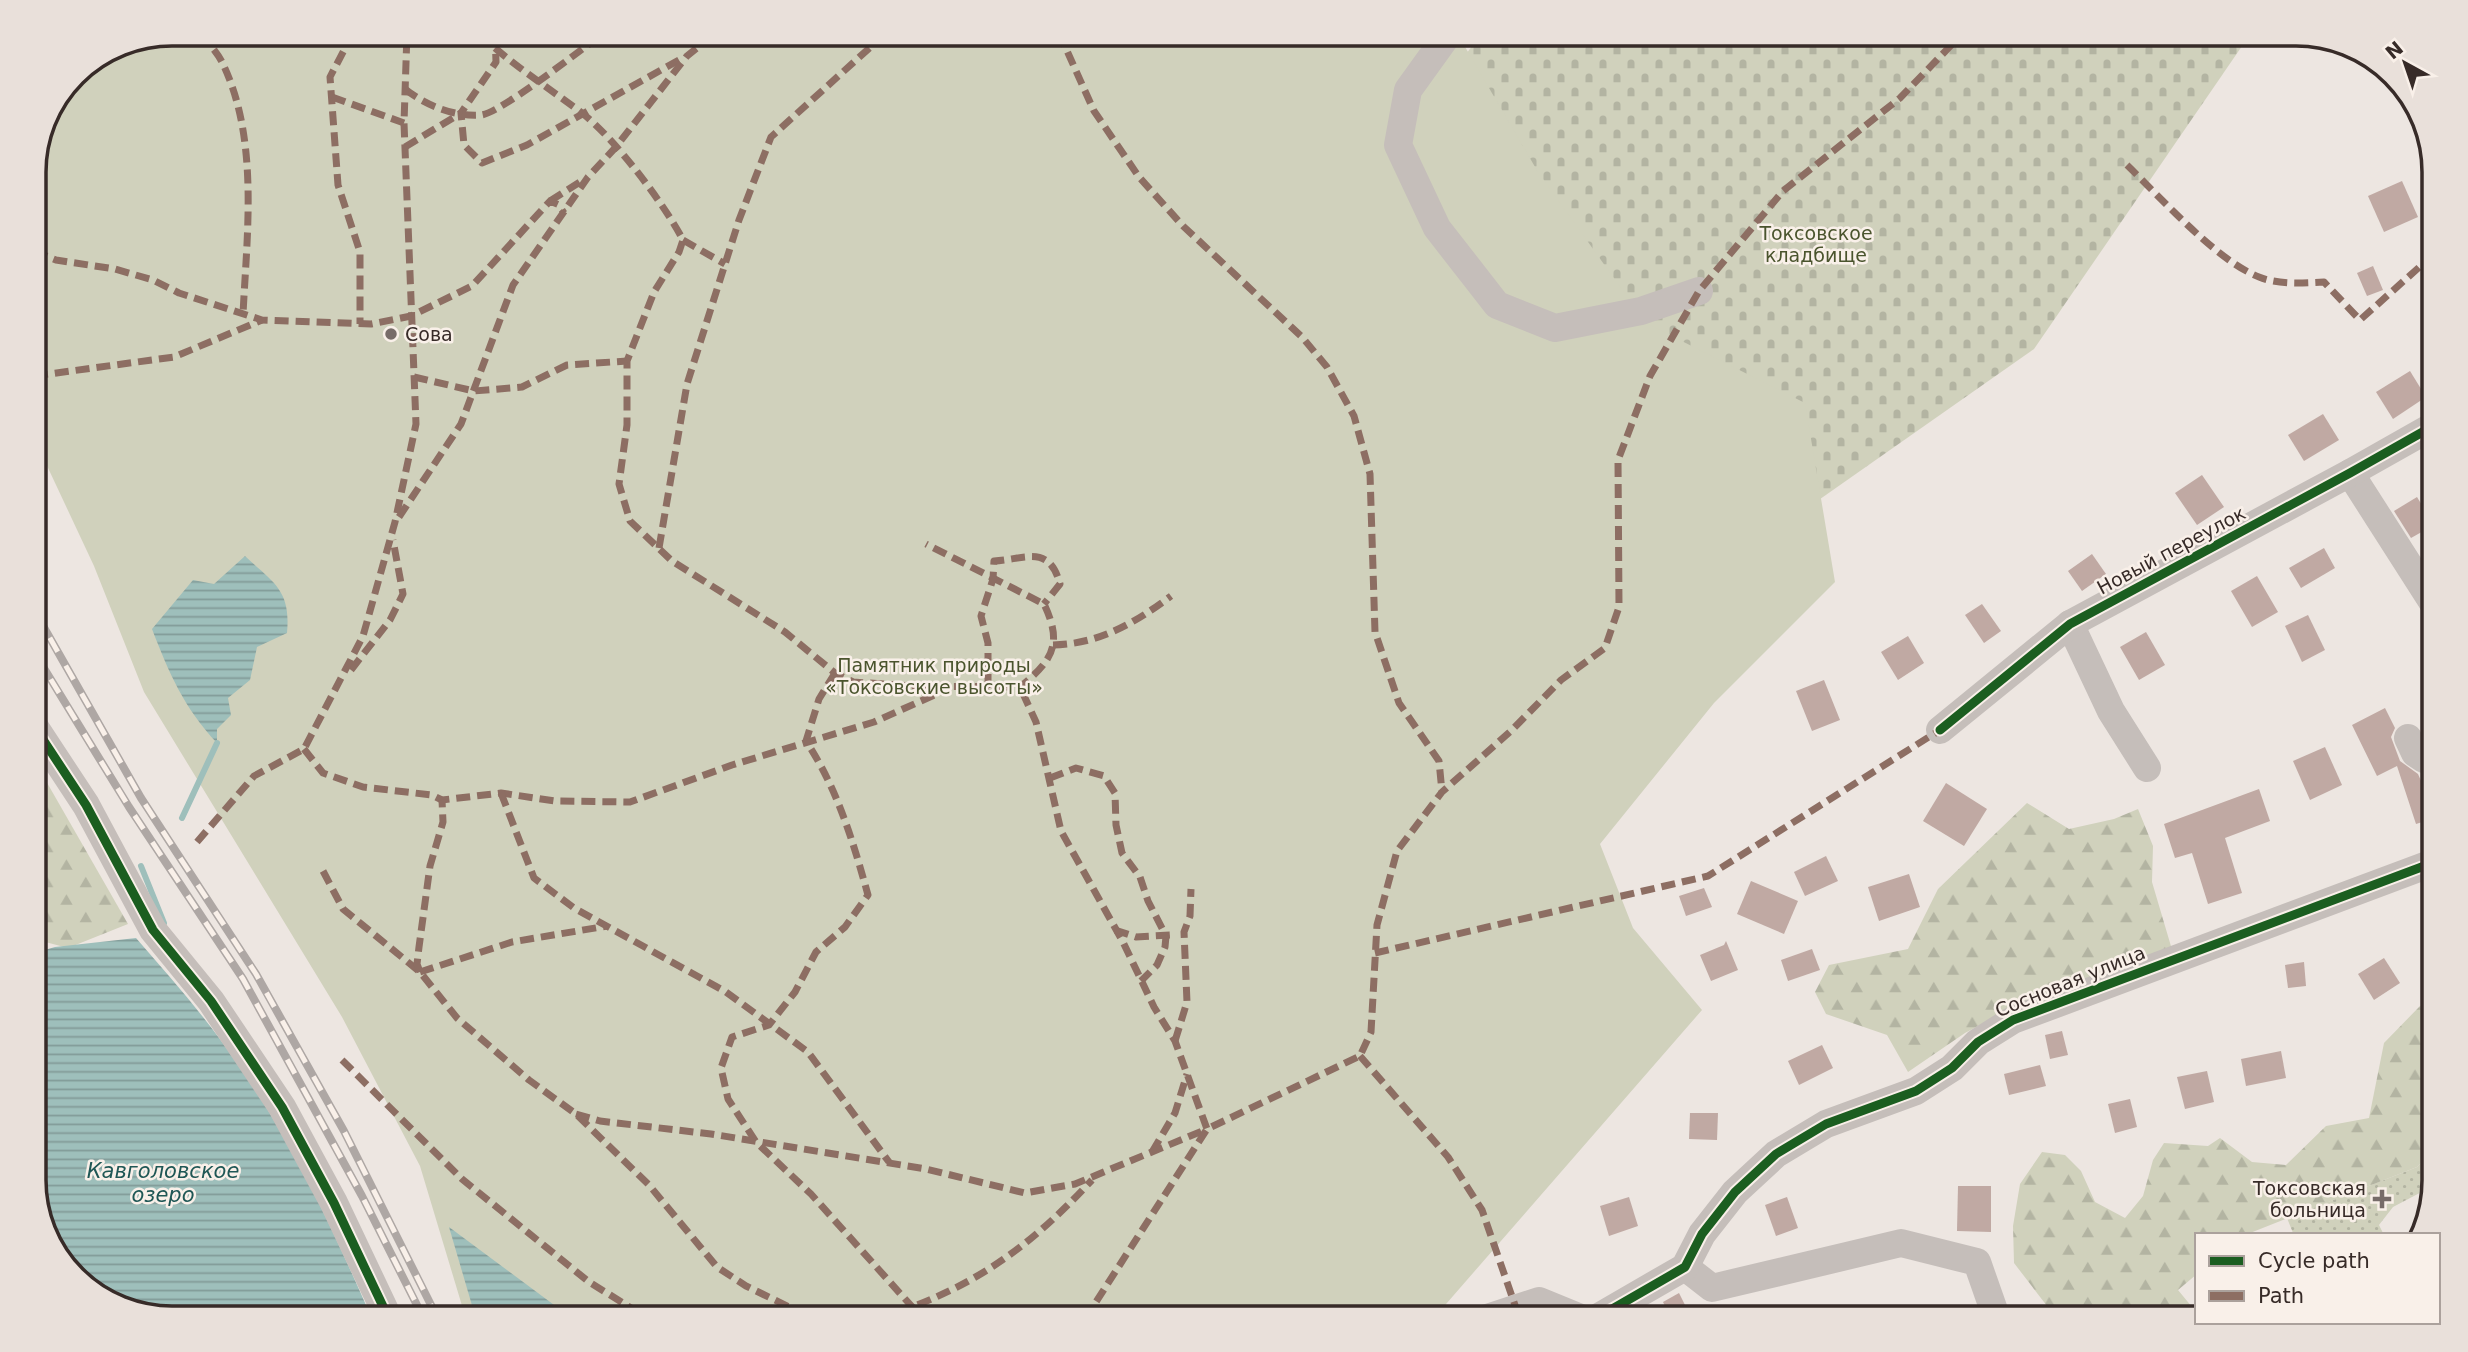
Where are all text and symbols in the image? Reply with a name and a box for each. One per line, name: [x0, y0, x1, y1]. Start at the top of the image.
north arrow: [2370, 28, 2440, 98]
text: N: [2381, 36, 2407, 64]
park label: Токсовское кладбище: [1758, 222, 1873, 266]
place label: Сова: [405, 323, 453, 345]
marker: Сова: [383, 326, 399, 342]
street label: Новый переулок: [2093, 502, 2249, 598]
park label: Памятник природы «Токсовские высоты»: [825, 654, 1043, 698]
street label: Сосновая улица: [1992, 941, 2148, 1021]
water label: Кавголовское озеро: [87, 1159, 239, 1207]
place label: Токсовская больница: [2252, 1177, 2366, 1221]
marker: Токсовская больница: [2372, 1189, 2392, 1209]
legend: [2195, 1233, 2440, 1324]
text: Cycle path: [2258, 1249, 2370, 1273]
text: Path: [2258, 1284, 2304, 1308]

